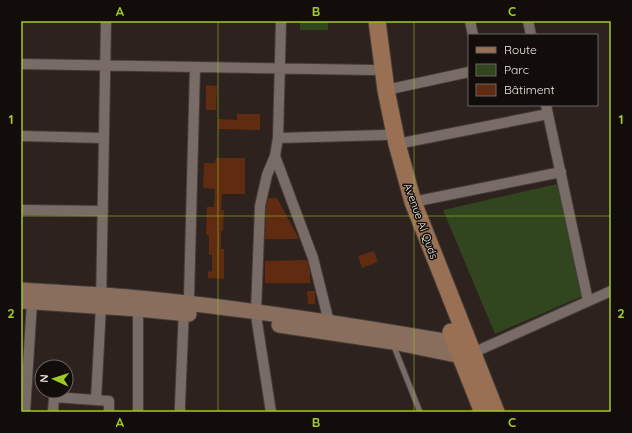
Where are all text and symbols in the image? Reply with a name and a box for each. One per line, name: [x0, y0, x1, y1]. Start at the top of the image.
text: A: [116, 3, 125, 19]
text: B: [312, 3, 320, 19]
text: C: [508, 3, 516, 19]
legend: [468, 34, 598, 106]
text: Route: [504, 42, 537, 57]
text: Parc: [504, 62, 529, 77]
text: Bâtiment: [504, 82, 554, 97]
text: 1: [8, 111, 14, 127]
text: 1: [618, 111, 624, 127]
street label: Avenue Al Quds: [401, 181, 441, 261]
text: 2: [7, 305, 15, 321]
text: 2: [617, 305, 625, 321]
north arrow: [34, 359, 74, 399]
text: N: [37, 374, 51, 383]
text: A: [116, 414, 125, 430]
text: B: [312, 414, 320, 430]
text: C: [508, 414, 516, 430]

